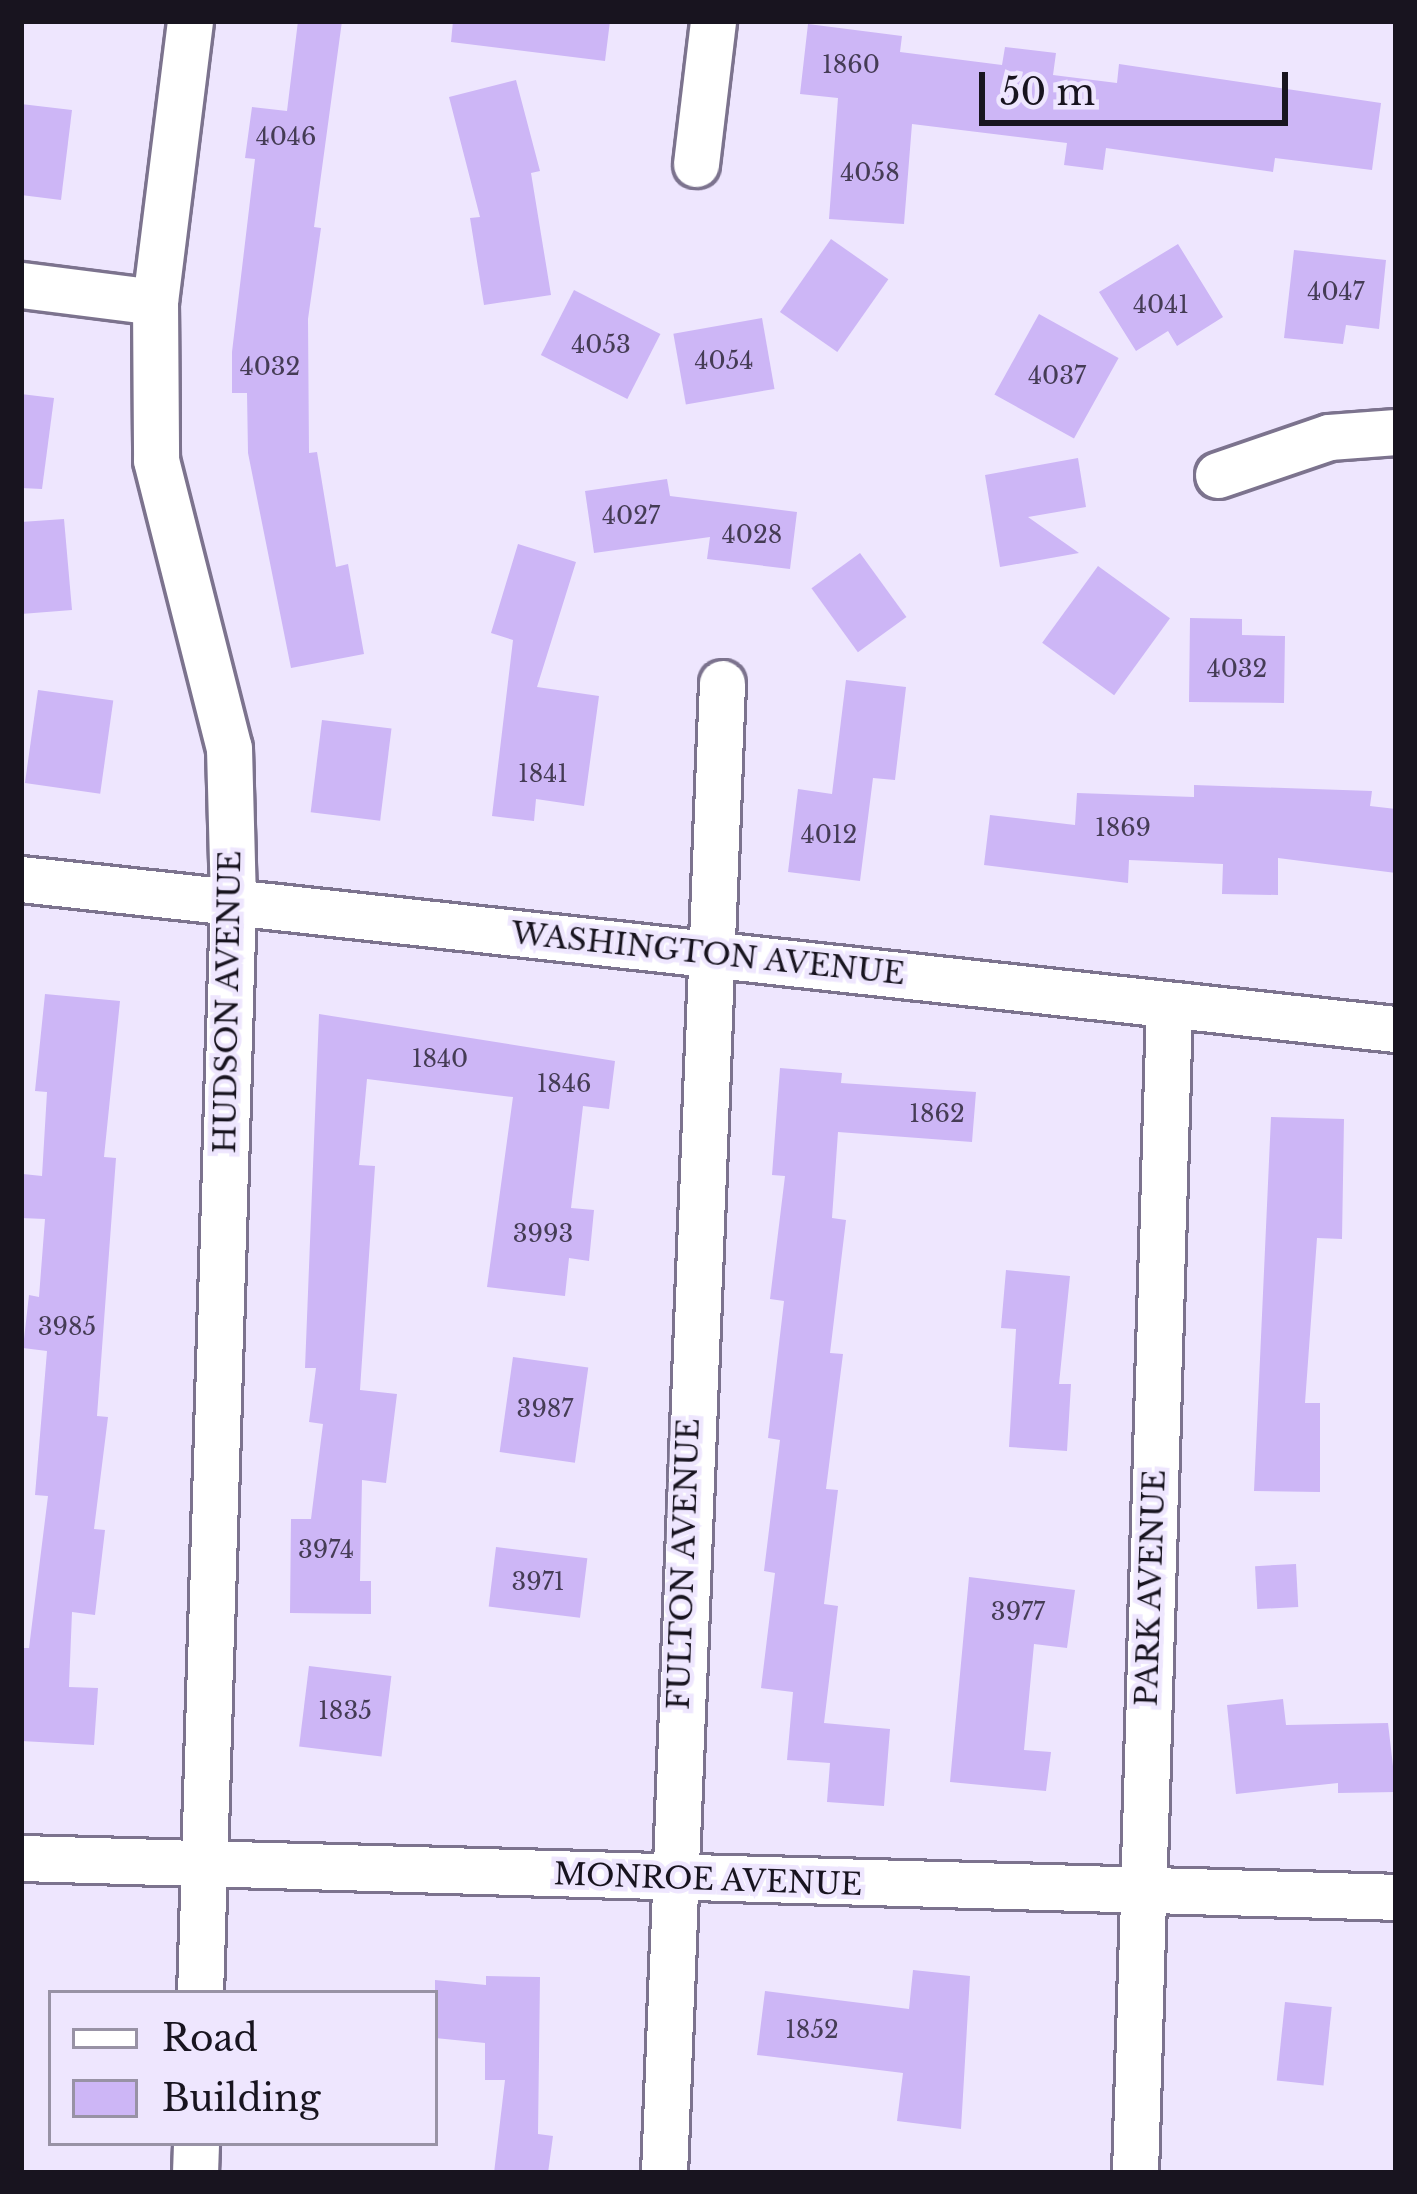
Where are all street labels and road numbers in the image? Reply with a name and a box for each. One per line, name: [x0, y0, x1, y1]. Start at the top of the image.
street label: HUDSON AVENUE: [207, 850, 249, 1154]
street label: WASHINGTON AVENUE: [509, 915, 907, 993]
street label: FULTON AVENUE: [661, 1417, 707, 1711]
street label: PARK AVENUE: [1129, 1468, 1173, 1708]
street label: MONROE AVENUE: [553, 1857, 863, 1903]

